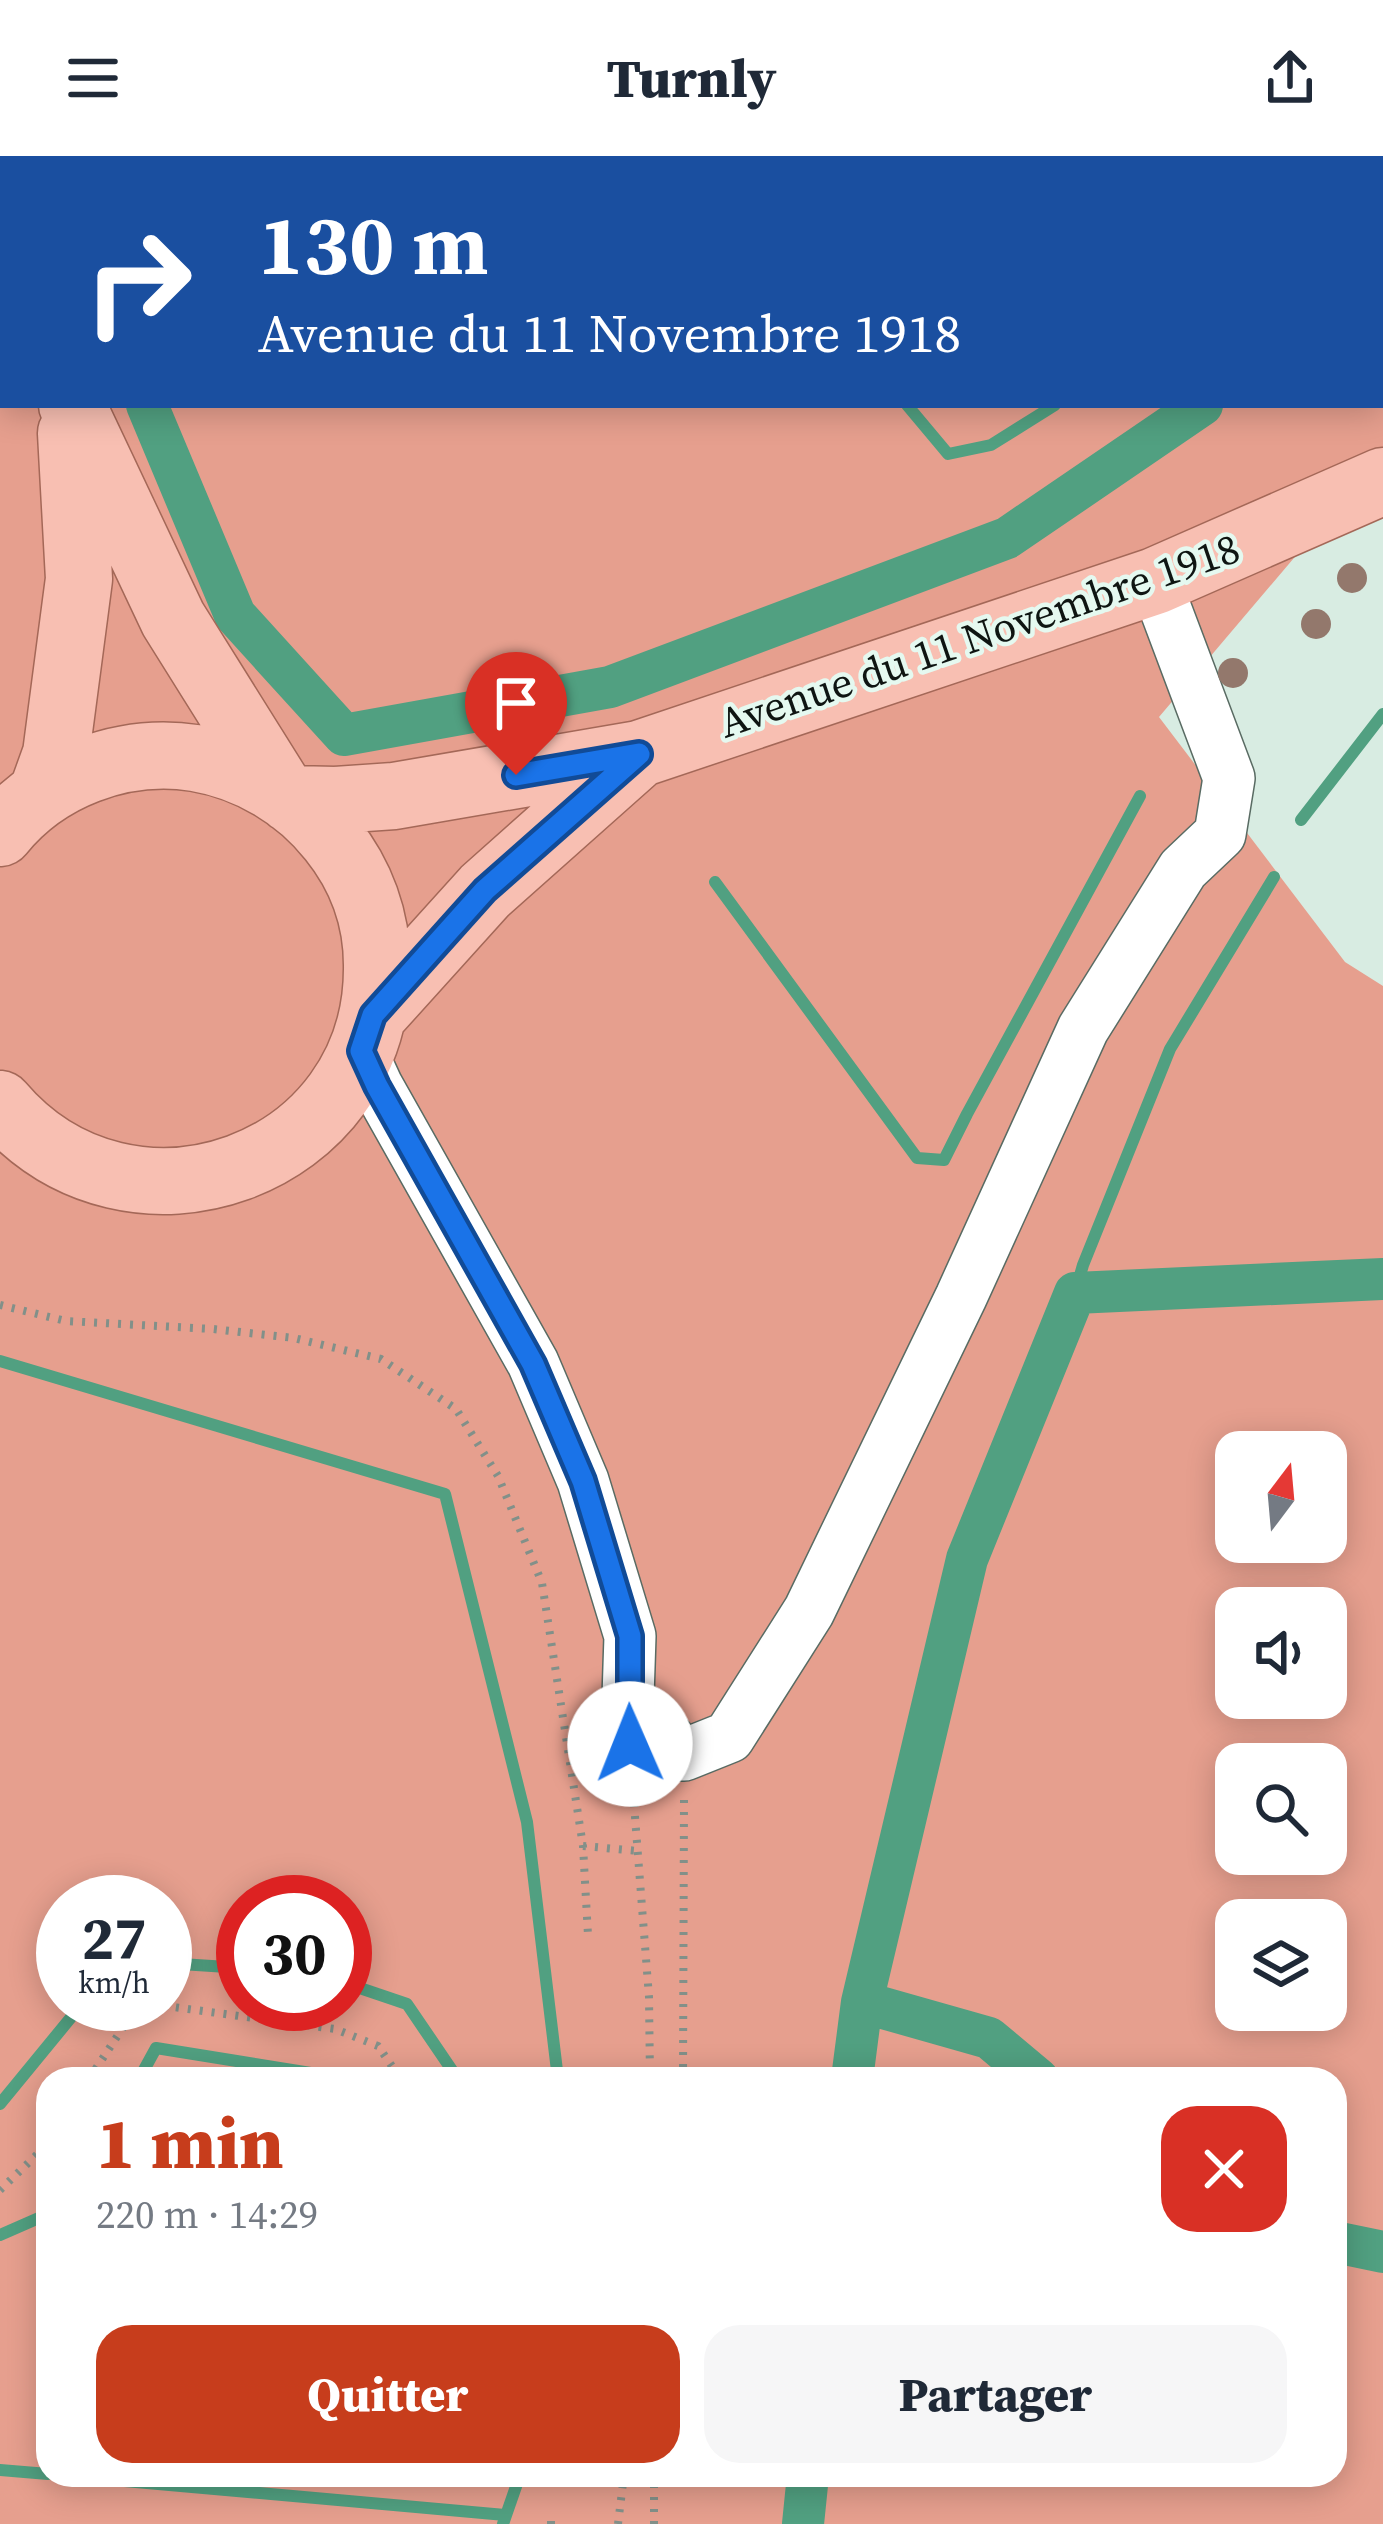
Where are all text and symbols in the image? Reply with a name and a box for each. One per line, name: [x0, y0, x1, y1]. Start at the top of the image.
text: Turnly: [607, 41, 776, 115]
icon: menu: [60, 45, 126, 111]
icon: share: [1257, 45, 1323, 111]
text: 130 m: [258, 187, 489, 302]
icon: right: [60, 204, 216, 360]
text: Avenue du 11 Novembre 1918: [258, 296, 961, 370]
street label: Avenue du 11 Novembre 1918: [711, 519, 1247, 751]
pin: [465, 652, 567, 775]
icon: arrive: [483, 670, 549, 736]
north arrow: [1215, 1431, 1347, 1563]
map controls: [1215, 1431, 1347, 2031]
button: sound: [1215, 1587, 1347, 1719]
position arrow: [567, 1681, 693, 1807]
button: search: [1215, 1743, 1347, 1875]
speed limit sign: 30: [216, 1875, 372, 2031]
text: 27: [81, 1897, 147, 1979]
button: layers: [1215, 1899, 1347, 2031]
text: km/h: [78, 1962, 150, 2003]
text: 1 min: [96, 2093, 284, 2192]
button: close: [1161, 2106, 1287, 2232]
text: 220 m · 14:29: [96, 2188, 318, 2241]
button: Quitter: [96, 2325, 680, 2463]
button: Partager: [704, 2325, 1287, 2463]

